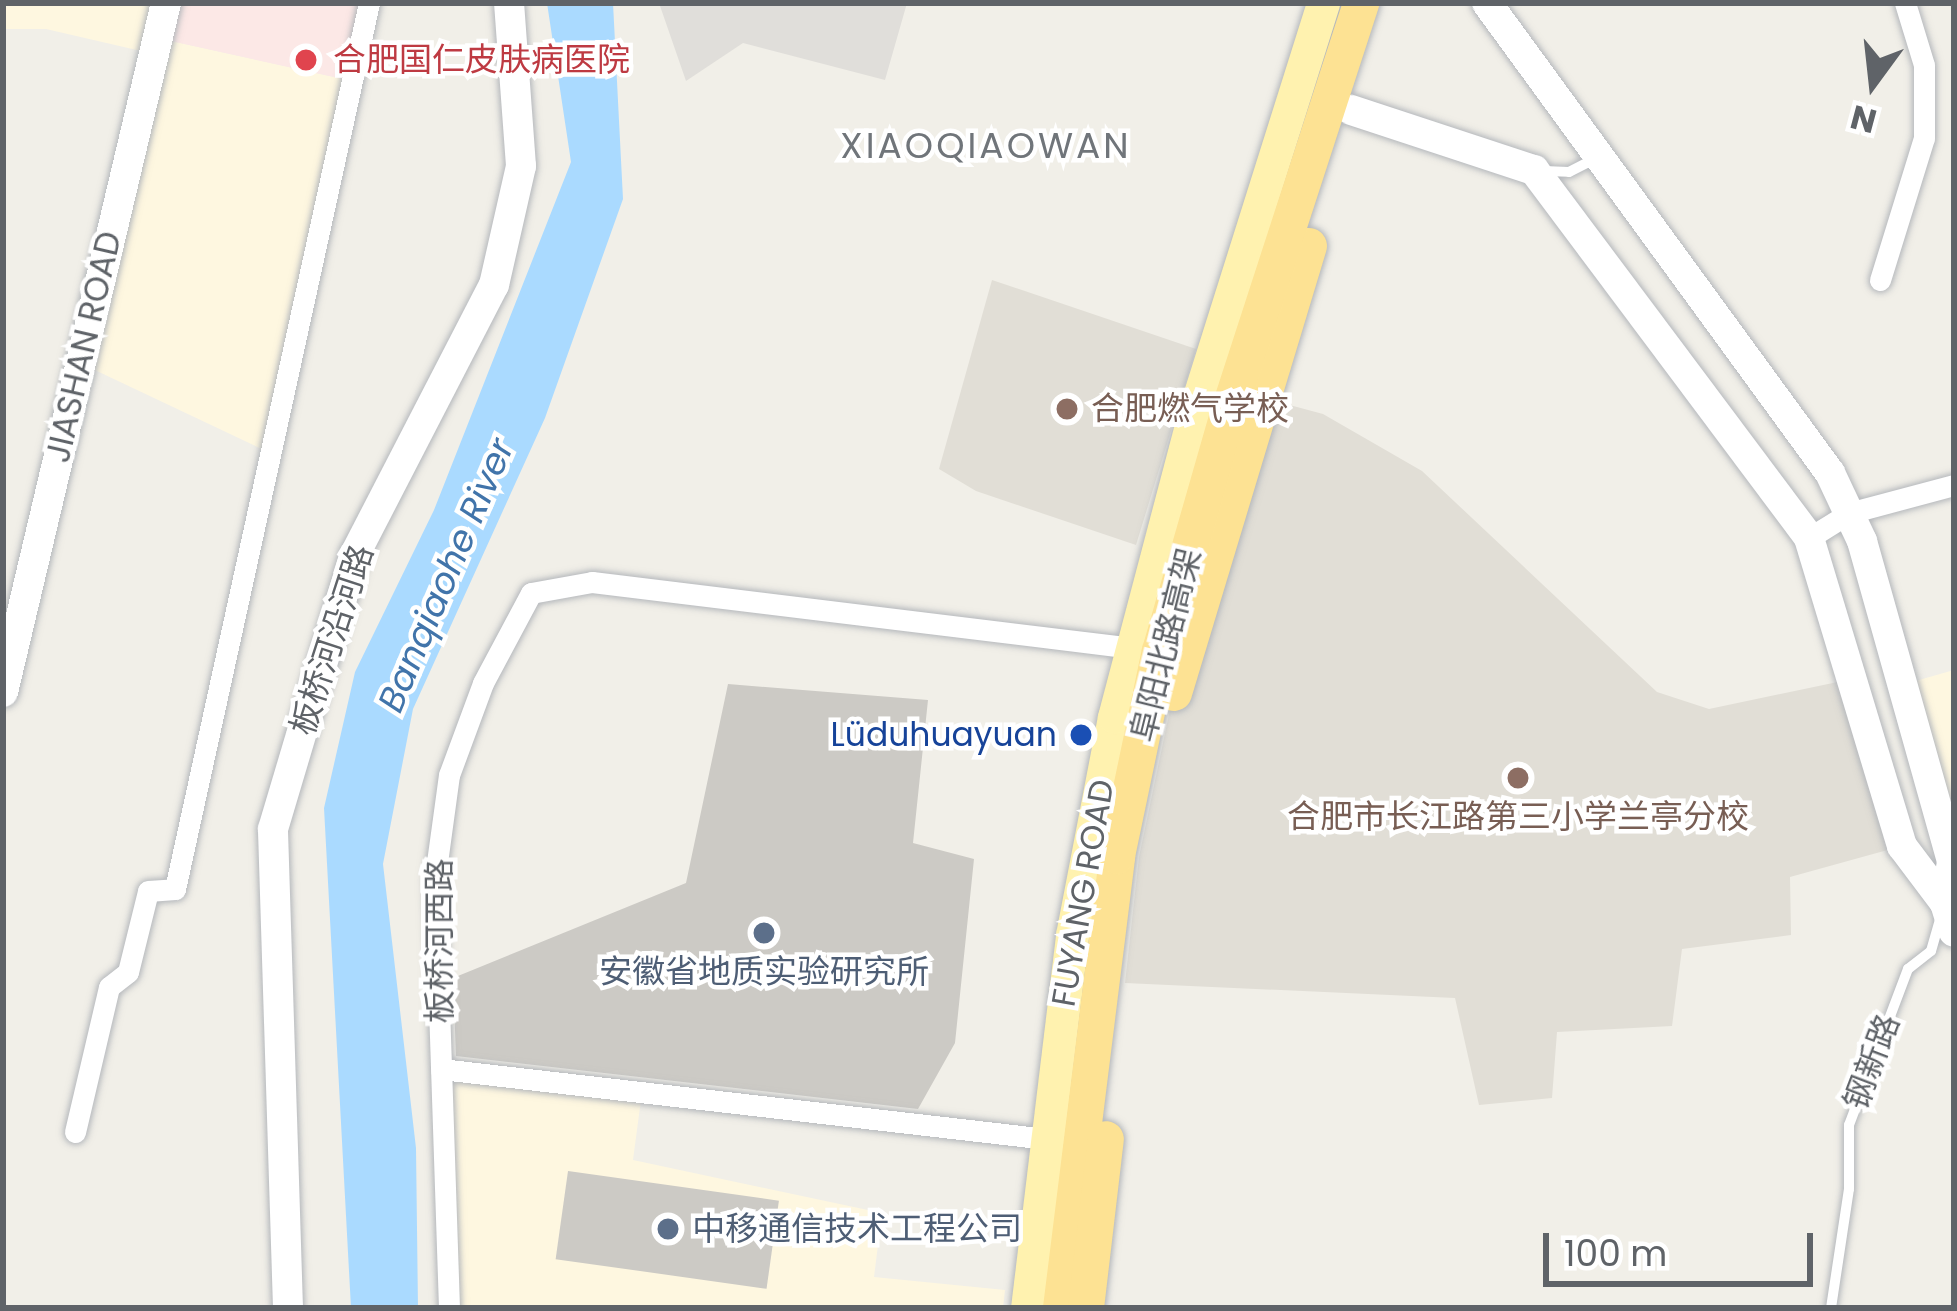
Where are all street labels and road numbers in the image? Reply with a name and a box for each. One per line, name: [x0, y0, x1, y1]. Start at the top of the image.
street label: JIASHAN ROAD: [38, 228, 130, 466]
street label: 板桥河沿河路: [283, 540, 381, 740]
street label: 阜阳北路高架: [1123, 544, 1209, 746]
street label: FUYANG ROAD: [1044, 776, 1122, 1010]
street label: 板桥河西路: [420, 859, 460, 1023]
street label: 钢新路: [1836, 1009, 1908, 1115]

